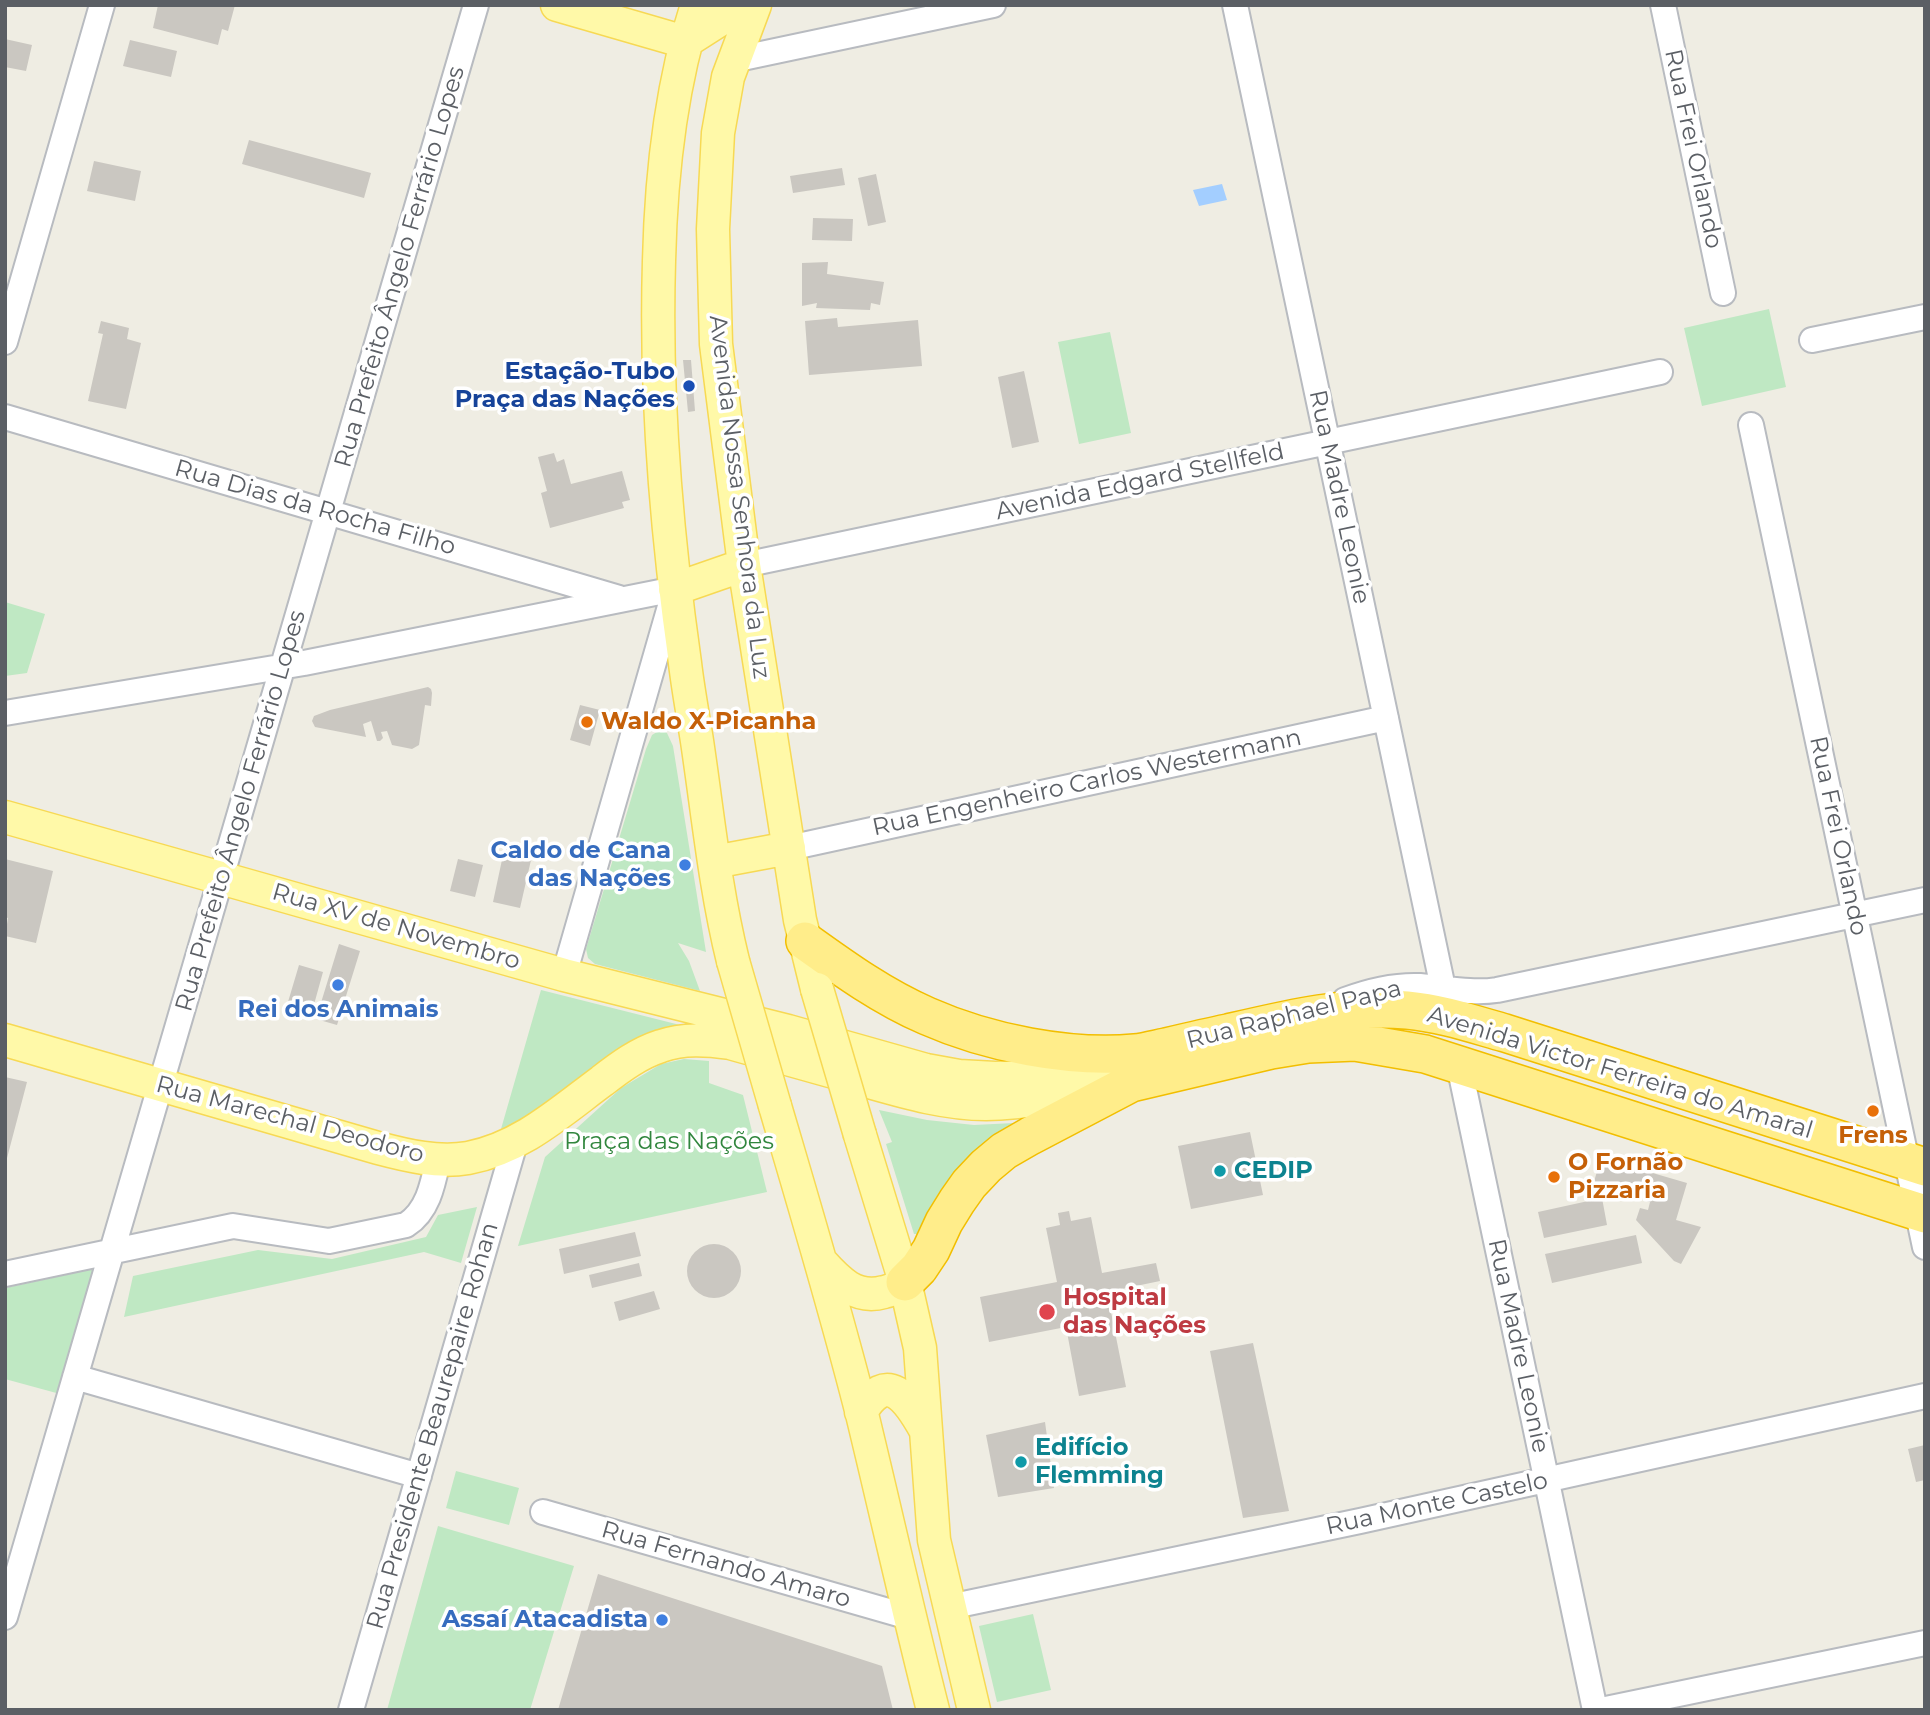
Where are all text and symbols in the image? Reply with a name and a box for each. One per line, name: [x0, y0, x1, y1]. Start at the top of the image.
street label: Rua Frei Orlando: [1658, 47, 1728, 251]
street label: Rua Prefeito Ângelo Ferrário Lopes: [329, 63, 471, 471]
street label: Avenida Nossa Senhora da Luz: [702, 313, 776, 681]
place label: Estação-Tubo Praça das Nações: [455, 358, 675, 414]
marker: Estação-Tubo Praça das Nações: [681, 378, 697, 394]
street label: Rua Madre Leonie: [1302, 387, 1376, 607]
street label: Avenida Edgard Stellfeld: [993, 437, 1287, 527]
street label: Rua Dias da Rocha Filho: [171, 454, 459, 562]
street label: Rua Prefeito Ângelo Ferrário Lopes: [170, 607, 312, 1015]
place label: Waldo X-Picanha: [601, 708, 816, 736]
marker: Waldo X-Picanha: [579, 714, 595, 730]
street label: Rua Engenheiro Carlos Westermann: [870, 723, 1304, 843]
street label: Rua Frei Orlando: [1803, 734, 1873, 938]
place label: Caldo de Cana das Nações: [491, 837, 671, 893]
marker: Caldo de Cana das Nações: [677, 857, 693, 873]
street label: Rua XV de Novembro: [269, 878, 523, 976]
street label: Rua Raphael Papa: [1183, 974, 1405, 1056]
marker: Rei dos Animais: [330, 977, 346, 993]
place label: Rei dos Animais: [238, 996, 438, 1024]
street label: Avenida Victor Ferreira do Amaral: [1424, 1001, 1816, 1145]
street label: Rua Marechal Deodoro: [153, 1070, 427, 1170]
marker: Frens: [1865, 1103, 1881, 1119]
place label: Frens: [1838, 1122, 1908, 1150]
park label: Praça das Nações: [564, 1128, 774, 1156]
place label: O Fornão Pizzaria: [1568, 1149, 1683, 1205]
place label: CEDIP: [1234, 1157, 1313, 1185]
marker: CEDIP: [1212, 1163, 1228, 1179]
marker: O Fornão Pizzaria: [1546, 1169, 1562, 1185]
street label: Rua Presidente Beaurepaire Rohan: [361, 1219, 505, 1633]
street label: Rua Madre Leonie: [1481, 1236, 1555, 1456]
place label: Hospital das Nações: [1063, 1284, 1206, 1340]
marker: Hospital das Nações: [1037, 1302, 1057, 1322]
place label: Edifício Flemming: [1035, 1434, 1164, 1490]
marker: Edifício Flemming: [1013, 1454, 1029, 1470]
street label: Rua Monte Castelo: [1323, 1466, 1551, 1542]
street label: Rua Fernando Amaro: [598, 1516, 854, 1614]
place label: Assaí Atacadista: [442, 1606, 648, 1634]
marker: Assaí Atacadista: [654, 1612, 670, 1628]

